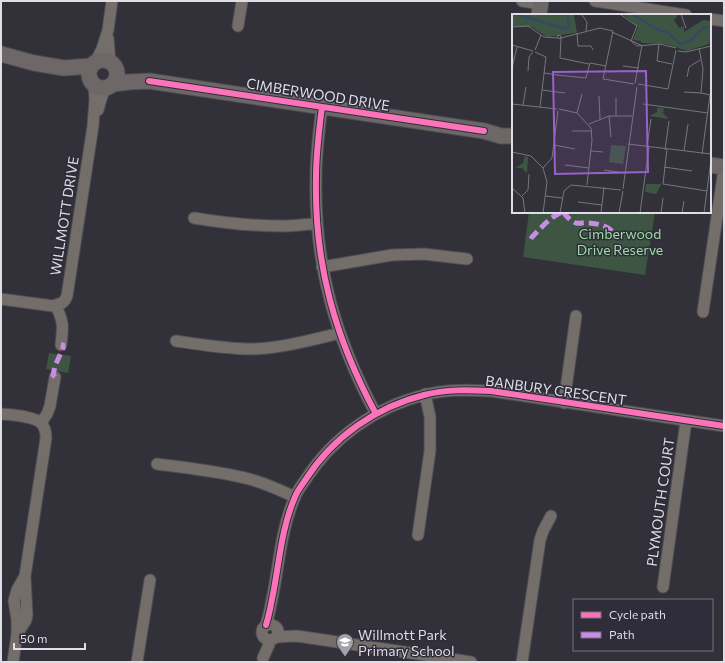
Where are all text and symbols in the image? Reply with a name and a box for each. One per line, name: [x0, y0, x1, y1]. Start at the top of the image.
inset map: [512, 14, 711, 213]
street label: CIMBERWOOD DRIVE: [245, 74, 391, 114]
street label: WILLMOTT DRIVE: [46, 155, 82, 277]
park label: Cimberwood Drive Reserve: [577, 225, 663, 258]
street label: BANBURY CRESCENT: [484, 372, 628, 408]
street label: PLYMOUTH COURT: [643, 436, 677, 568]
legend: [573, 599, 713, 651]
text: Cycle path: [609, 607, 666, 621]
scale bar: [14, 625, 85, 651]
place label: Willmott Park Primary School: [358, 626, 454, 659]
text: Path: [609, 627, 635, 641]
text: 50 m: [20, 631, 48, 645]
school or university icon: Willmott Park Primary School: [335, 632, 355, 657]

